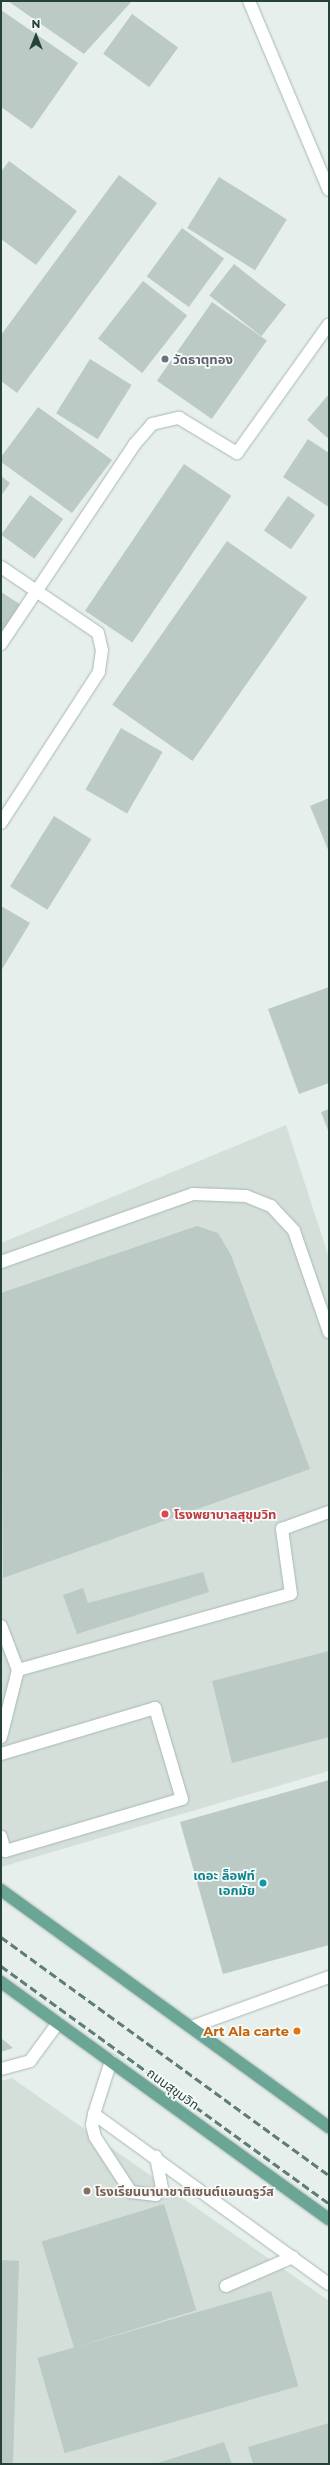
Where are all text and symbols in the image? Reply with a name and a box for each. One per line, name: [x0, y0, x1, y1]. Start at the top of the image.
north arrow: [16, 16, 56, 56]
text: N: [32, 17, 40, 31]
place label: วัดธาตุทอง: [173, 351, 233, 367]
marker: วัดธาตุทอง: [160, 354, 170, 364]
place label: โรงพยาบาลสุขุมวิท: [174, 1506, 276, 1522]
marker: โรงพยาบาลสุขุมวิท: [159, 1508, 171, 1520]
place label: เดอะ ล็อฟท์ เอกมัย: [193, 1868, 255, 1899]
marker: เดอะ ล็อฟท์ เอกมัย: [258, 1878, 268, 1888]
place label: Art Ala carte: [203, 2023, 289, 2039]
marker: Art Ala carte: [292, 2026, 302, 2036]
street label: ถนนสุขุมวิท: [144, 2065, 202, 2113]
place label: โรงเรียนนานาชาติเซนต์แอนดรูว์ส: [95, 2183, 274, 2199]
marker: โรงเรียนนานาชาติเซนต์แอนดรูว์ส: [82, 2186, 92, 2196]

